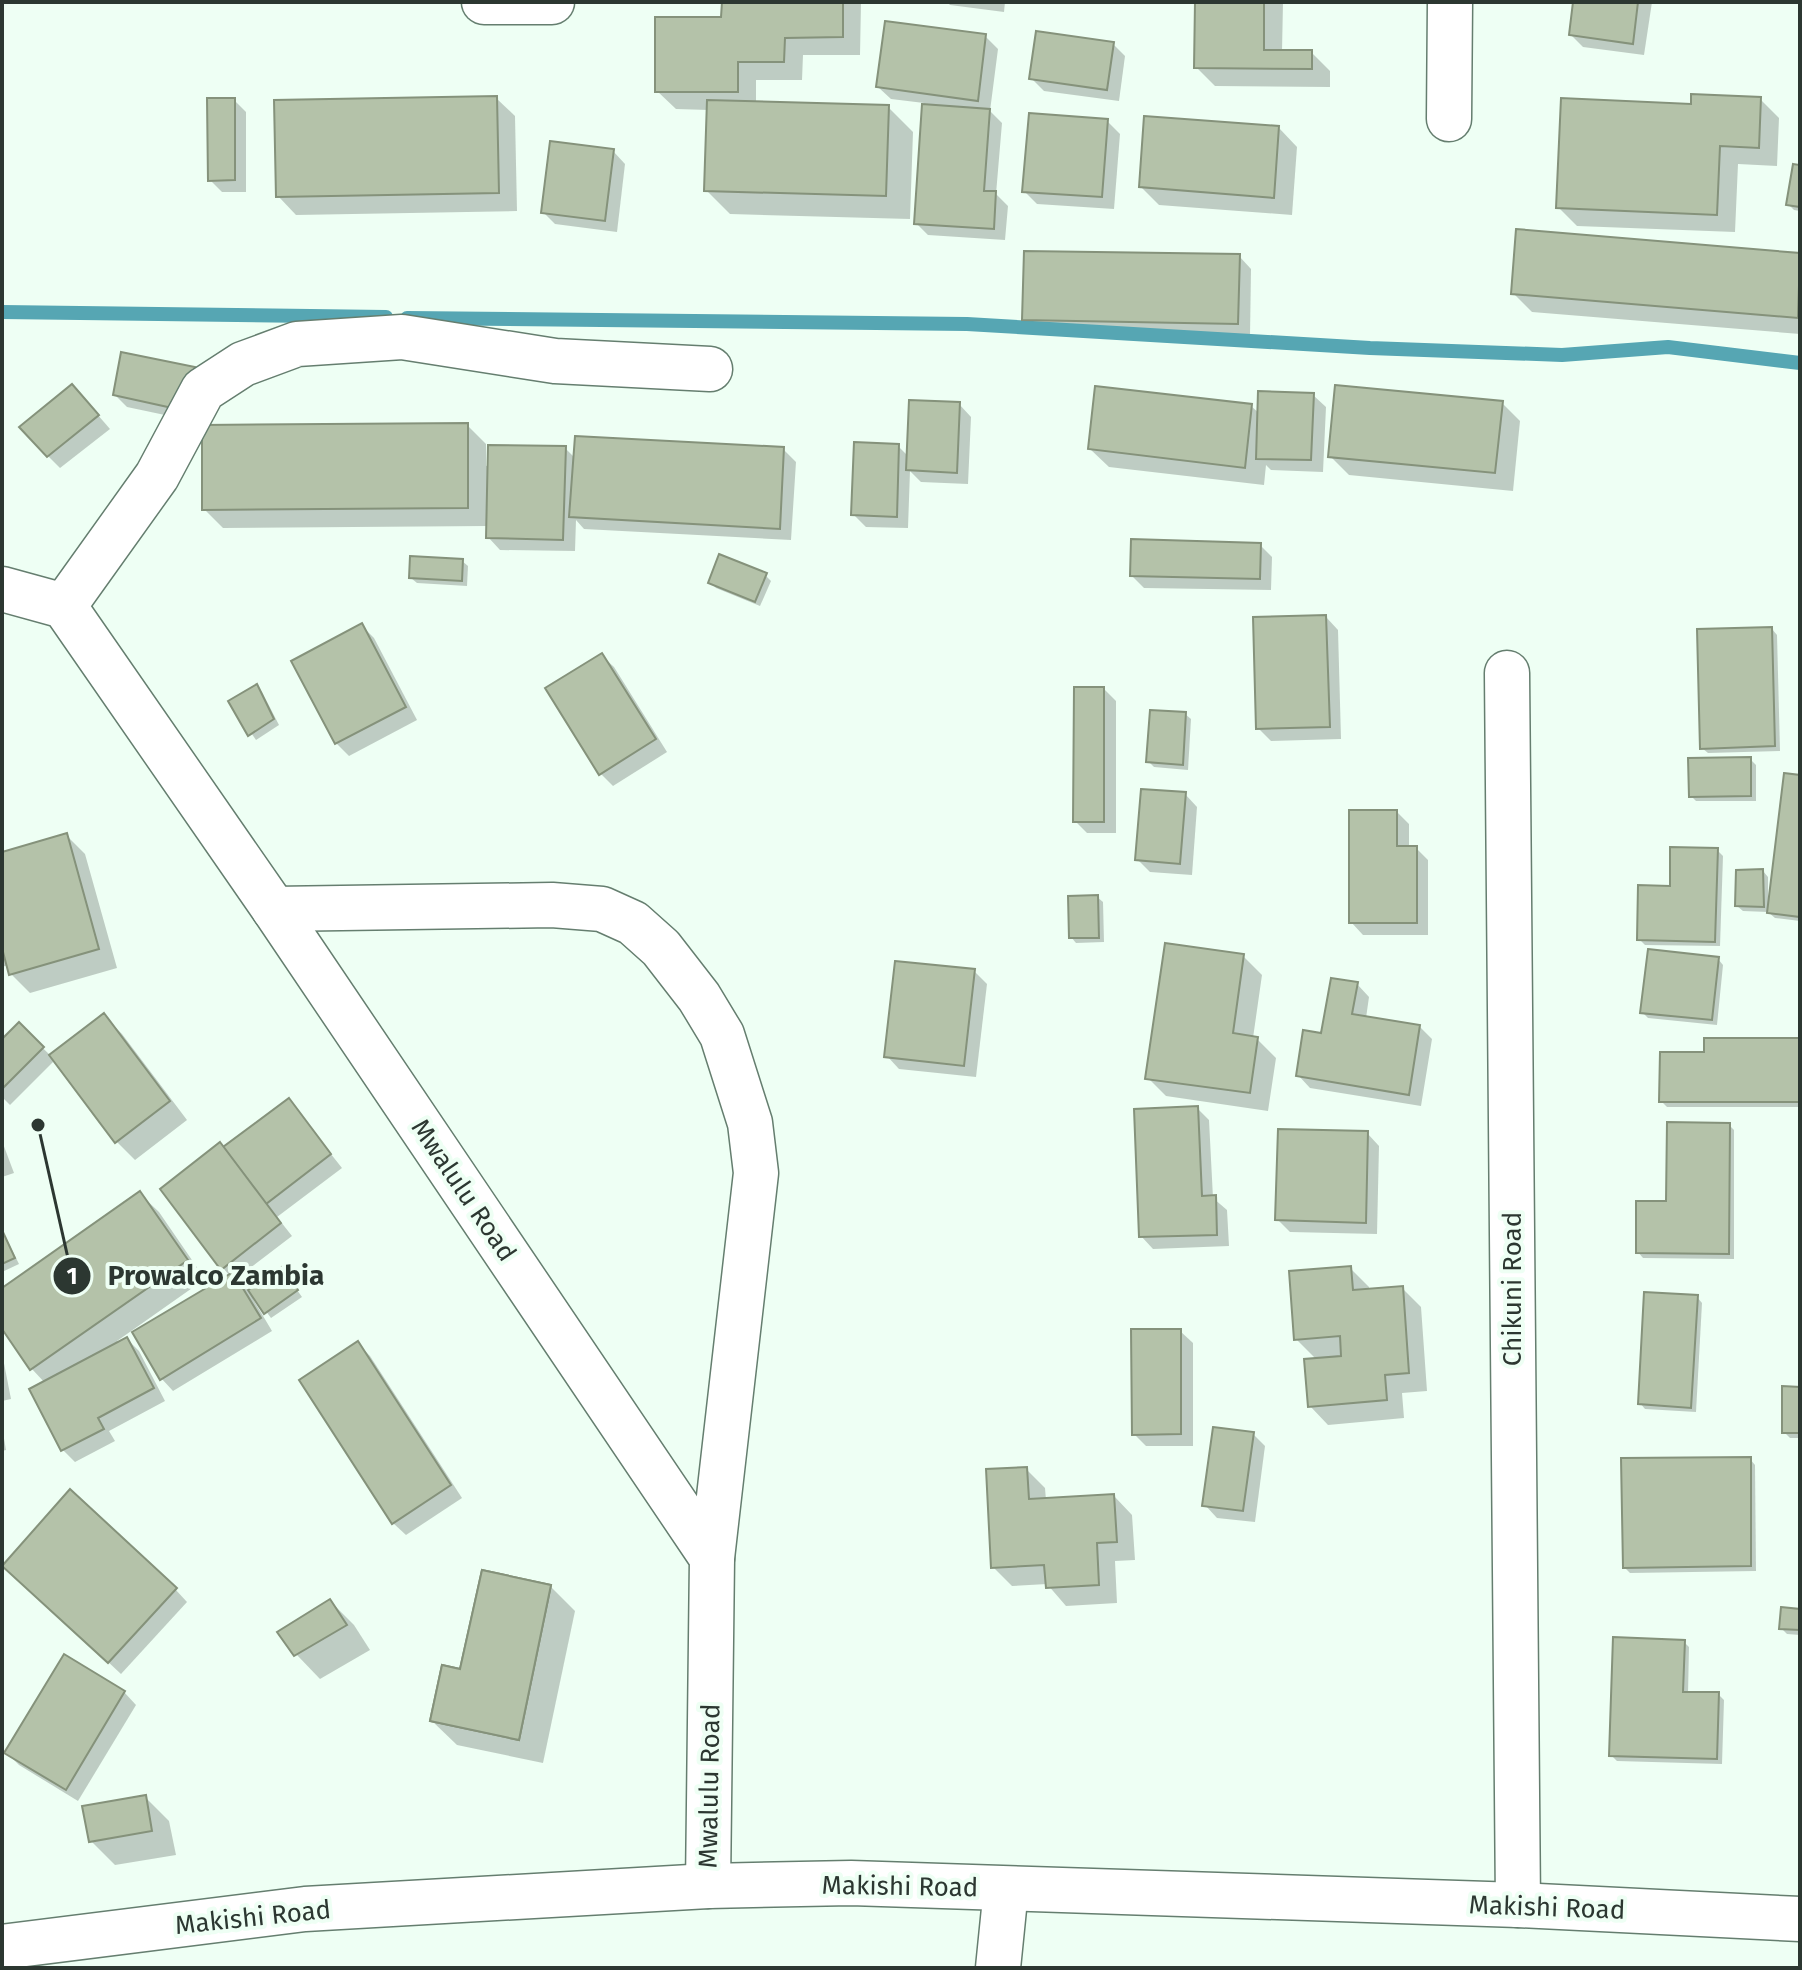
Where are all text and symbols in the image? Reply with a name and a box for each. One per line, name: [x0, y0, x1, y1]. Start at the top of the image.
street label: Mwalulu Road: [405, 1113, 523, 1267]
street label: Chikuni Road: [1497, 1212, 1528, 1366]
callout: Prowalco Zambia: [52, 1250, 340, 1302]
text: Prowalco Zambia: [108, 1259, 324, 1292]
text: 1: [66, 1262, 78, 1290]
street label: Mwalulu Road: [693, 1703, 726, 1869]
street label: Makishi Road: [821, 1870, 979, 1903]
street label: Makishi Road: [1468, 1889, 1626, 1926]
street label: Makishi Road: [174, 1894, 333, 1941]

